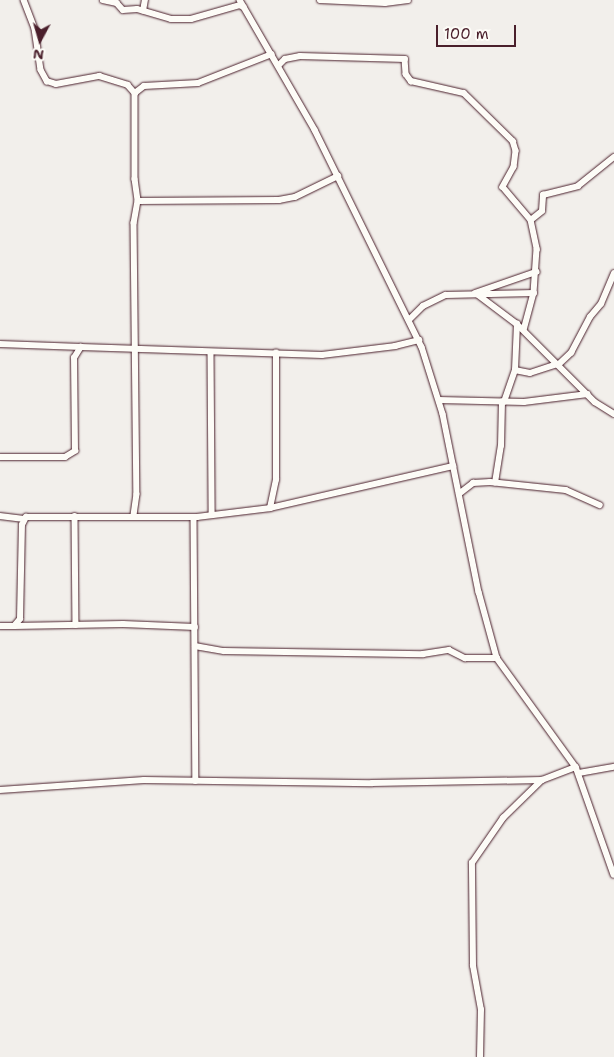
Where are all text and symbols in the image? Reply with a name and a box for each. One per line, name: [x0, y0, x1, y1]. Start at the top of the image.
north arrow: [15, 15, 65, 65]
scale bar: [439, 15, 519, 47]
text: 100 m: [444, 24, 489, 44]
text: N: [32, 45, 45, 64]

